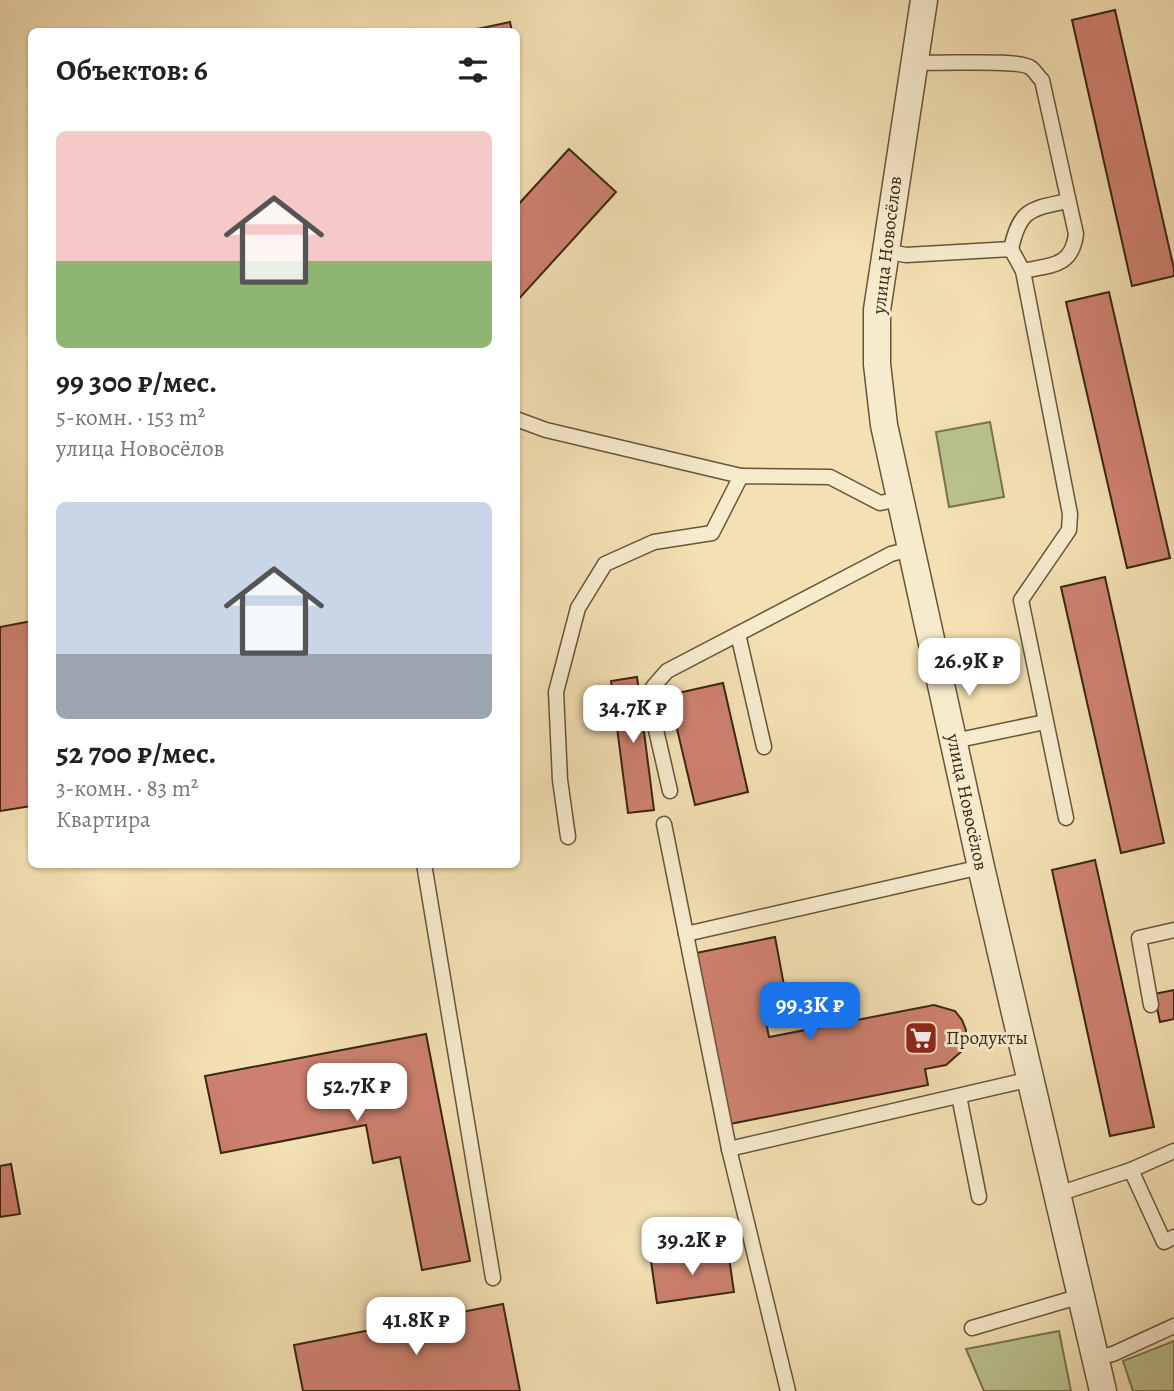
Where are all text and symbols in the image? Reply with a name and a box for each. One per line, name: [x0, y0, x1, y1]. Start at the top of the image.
text: Объектов: 6: [56, 50, 208, 90]
icon: filters: [454, 51, 492, 89]
street label: улица Новосёлов: [865, 174, 908, 317]
icon: home: [211, 177, 337, 303]
text: 99 300 ₽/мес.: [56, 362, 217, 402]
text: 5-комн. · 153 m²: [56, 402, 205, 433]
text: улица Новосёлов: [56, 433, 224, 464]
icon: home: [211, 548, 337, 674]
pin: 26.9K ₽: [904, 638, 1034, 698]
text: 26.9K ₽: [934, 645, 1004, 676]
pin: 34.7K ₽: [568, 686, 698, 745]
text: 34.7K ₽: [599, 692, 667, 723]
street label: улица Новосёлов: [940, 730, 994, 873]
text: 52 700 ₽/мес.: [56, 733, 217, 773]
text: 3-комн. · 83 m²: [56, 773, 198, 804]
text: Квартира: [56, 804, 151, 835]
pin: 99.3K ₽: [745, 982, 875, 1042]
text: 99.3K ₽: [776, 989, 844, 1020]
supermarket icon: Продукты: [902, 1019, 940, 1057]
place label: Продукты: [946, 1025, 1028, 1051]
pin: 52.7K ₽: [292, 1064, 422, 1123]
text: 52.7K ₽: [323, 1070, 391, 1101]
pin: 39.2K ₽: [627, 1218, 757, 1277]
text: 39.2K ₽: [658, 1224, 726, 1255]
pin: 41.8K ₽: [351, 1298, 481, 1357]
text: 41.8K ₽: [382, 1304, 450, 1335]

